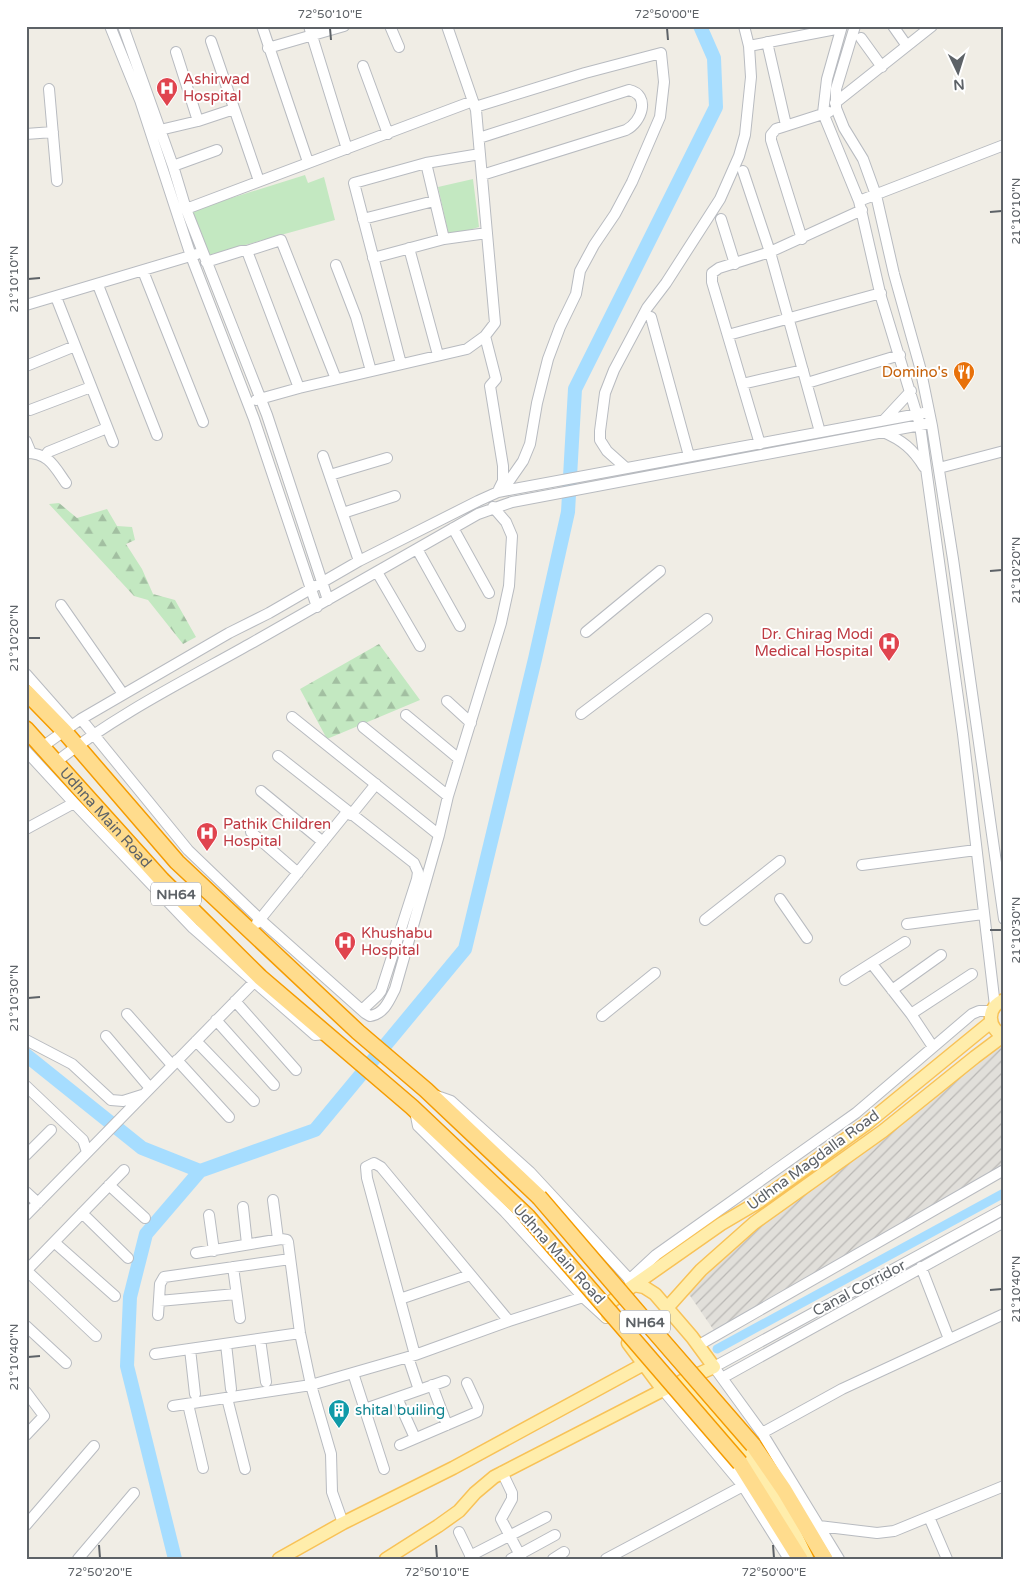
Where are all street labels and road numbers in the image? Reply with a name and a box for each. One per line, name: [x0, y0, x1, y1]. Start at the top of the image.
street label: Udhna Main Road: [56, 764, 155, 871]
road number: NH64: [151, 882, 201, 906]
street label: Udhna Magdalla Road: [743, 1106, 883, 1214]
street label: Udhna Main Road: [509, 1200, 609, 1308]
street label: Canal Corridor: [809, 1256, 909, 1320]
road number: NH64: [620, 1310, 670, 1334]

